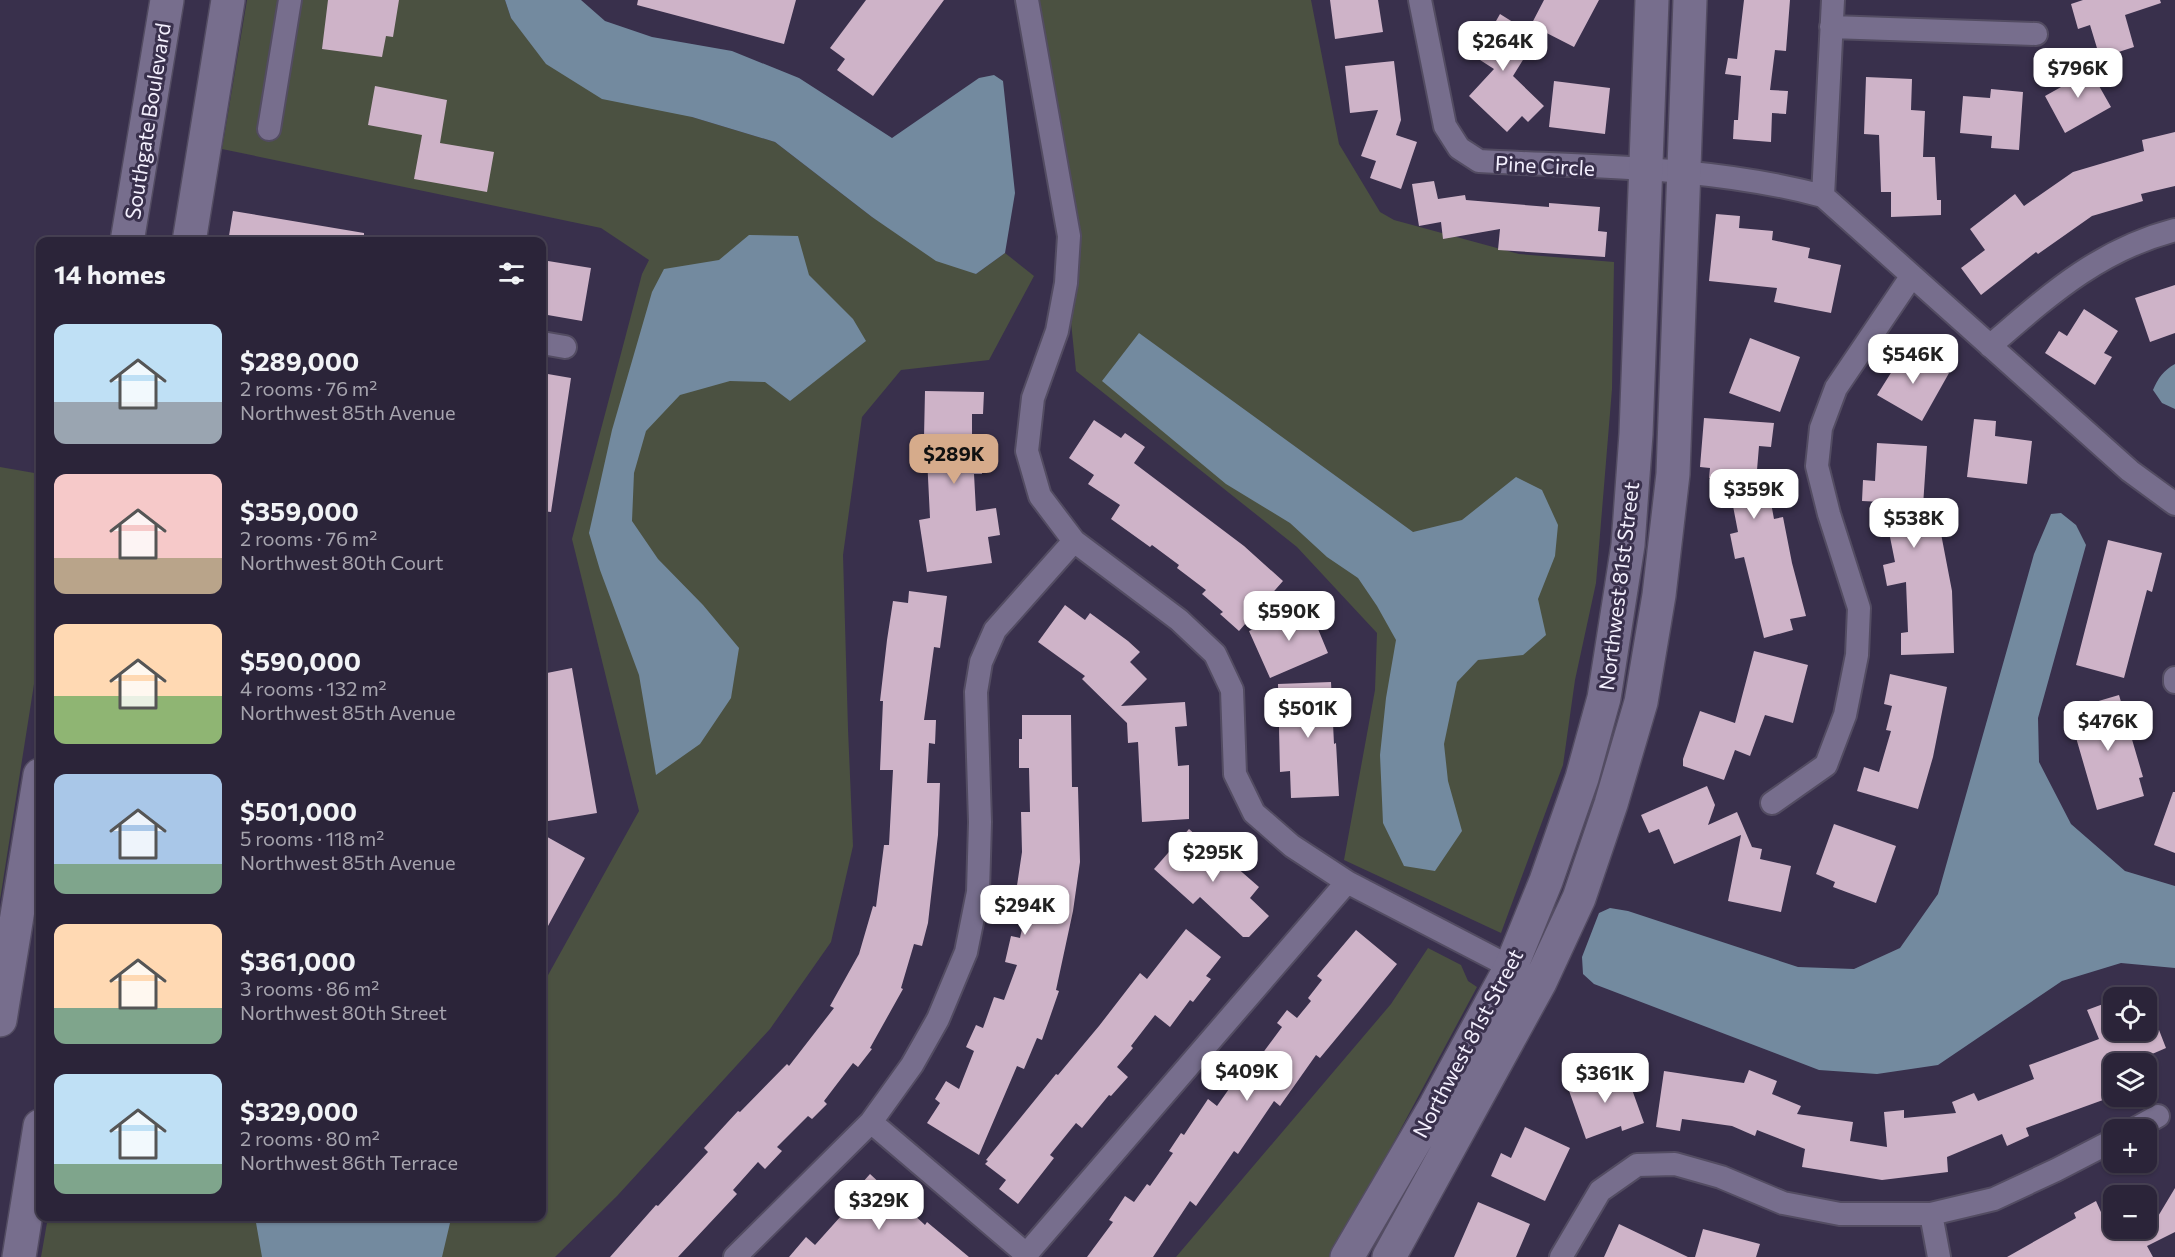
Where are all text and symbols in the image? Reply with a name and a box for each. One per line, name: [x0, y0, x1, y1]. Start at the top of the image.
street label: Southgate Boulevard: [119, 21, 175, 221]
pin: $264K: [1461, 21, 1545, 72]
text: $264K: [1472, 28, 1534, 52]
pin: $796K: [2036, 48, 2120, 99]
text: $796K: [2047, 55, 2109, 79]
street label: Pine Circle: [1494, 150, 1596, 180]
icon: filters: [495, 257, 528, 290]
text: 14 homes: [54, 258, 166, 289]
pin: $546K: [1871, 334, 1955, 385]
text: $546K: [1882, 341, 1944, 365]
text: $289,000: [240, 345, 359, 376]
icon: home: [102, 348, 174, 420]
text: 2 rooms · 76 m²: [240, 376, 377, 400]
text: Northwest 85th Avenue: [240, 400, 456, 424]
pin: $289K: [912, 434, 996, 485]
text: $289K: [923, 441, 985, 465]
pin: $359K: [1712, 469, 1796, 520]
text: $359K: [1723, 476, 1785, 500]
street label: Northwest 81st Street: [1593, 480, 1643, 692]
text: $359,000: [240, 495, 359, 526]
icon: home: [102, 498, 174, 570]
pin: $538K: [1872, 498, 1956, 549]
text: $538K: [1883, 505, 1945, 529]
text: 2 rooms · 76 m²: [240, 526, 377, 550]
text: Northwest 80th Court: [240, 550, 443, 574]
pin: $590K: [1247, 591, 1331, 642]
text: $590K: [1258, 598, 1320, 622]
text: $590,000: [240, 645, 361, 676]
icon: home: [102, 648, 174, 720]
text: 4 rooms · 132 m²: [240, 676, 387, 700]
pin: $501K: [1266, 688, 1350, 739]
text: $501K: [1278, 695, 1338, 719]
text: Northwest 85th Avenue: [240, 700, 456, 724]
pin: $476K: [2066, 701, 2150, 752]
text: $476K: [2078, 708, 2138, 732]
text: $501,000: [240, 795, 357, 826]
icon: home: [102, 798, 174, 870]
text: 5 rooms · 118 m²: [240, 826, 384, 850]
pin: $295K: [1171, 832, 1255, 883]
text: $295K: [1183, 839, 1243, 863]
text: Northwest 85th Avenue: [240, 850, 456, 874]
pin: $294K: [983, 885, 1067, 936]
text: $294K: [994, 892, 1056, 916]
street label: Northwest 81st Street: [1407, 944, 1527, 1142]
text: $361,000: [240, 945, 356, 976]
icon: home: [102, 948, 174, 1020]
text: 3 rooms · 86 m²: [240, 976, 379, 1000]
map controls: [2103, 987, 2157, 1239]
button: locate: [2103, 987, 2157, 1041]
text: Northwest 80th Street: [240, 1000, 447, 1024]
pin: $409K: [1205, 1051, 1289, 1102]
pin: $361K: [1563, 1053, 1647, 1104]
button: layers: [2103, 1053, 2157, 1107]
text: $409K: [1215, 1058, 1279, 1082]
text: $361K: [1576, 1060, 1634, 1084]
text: $329,000: [240, 1095, 358, 1126]
icon: home: [102, 1098, 174, 1170]
button: +: [2103, 1119, 2157, 1173]
text: 2 rooms · 80 m²: [240, 1126, 380, 1150]
text: Northwest 86th Terrace: [240, 1150, 458, 1174]
pin: $329K: [837, 1180, 921, 1231]
button: −: [2103, 1185, 2157, 1239]
text: $329K: [849, 1187, 909, 1211]

